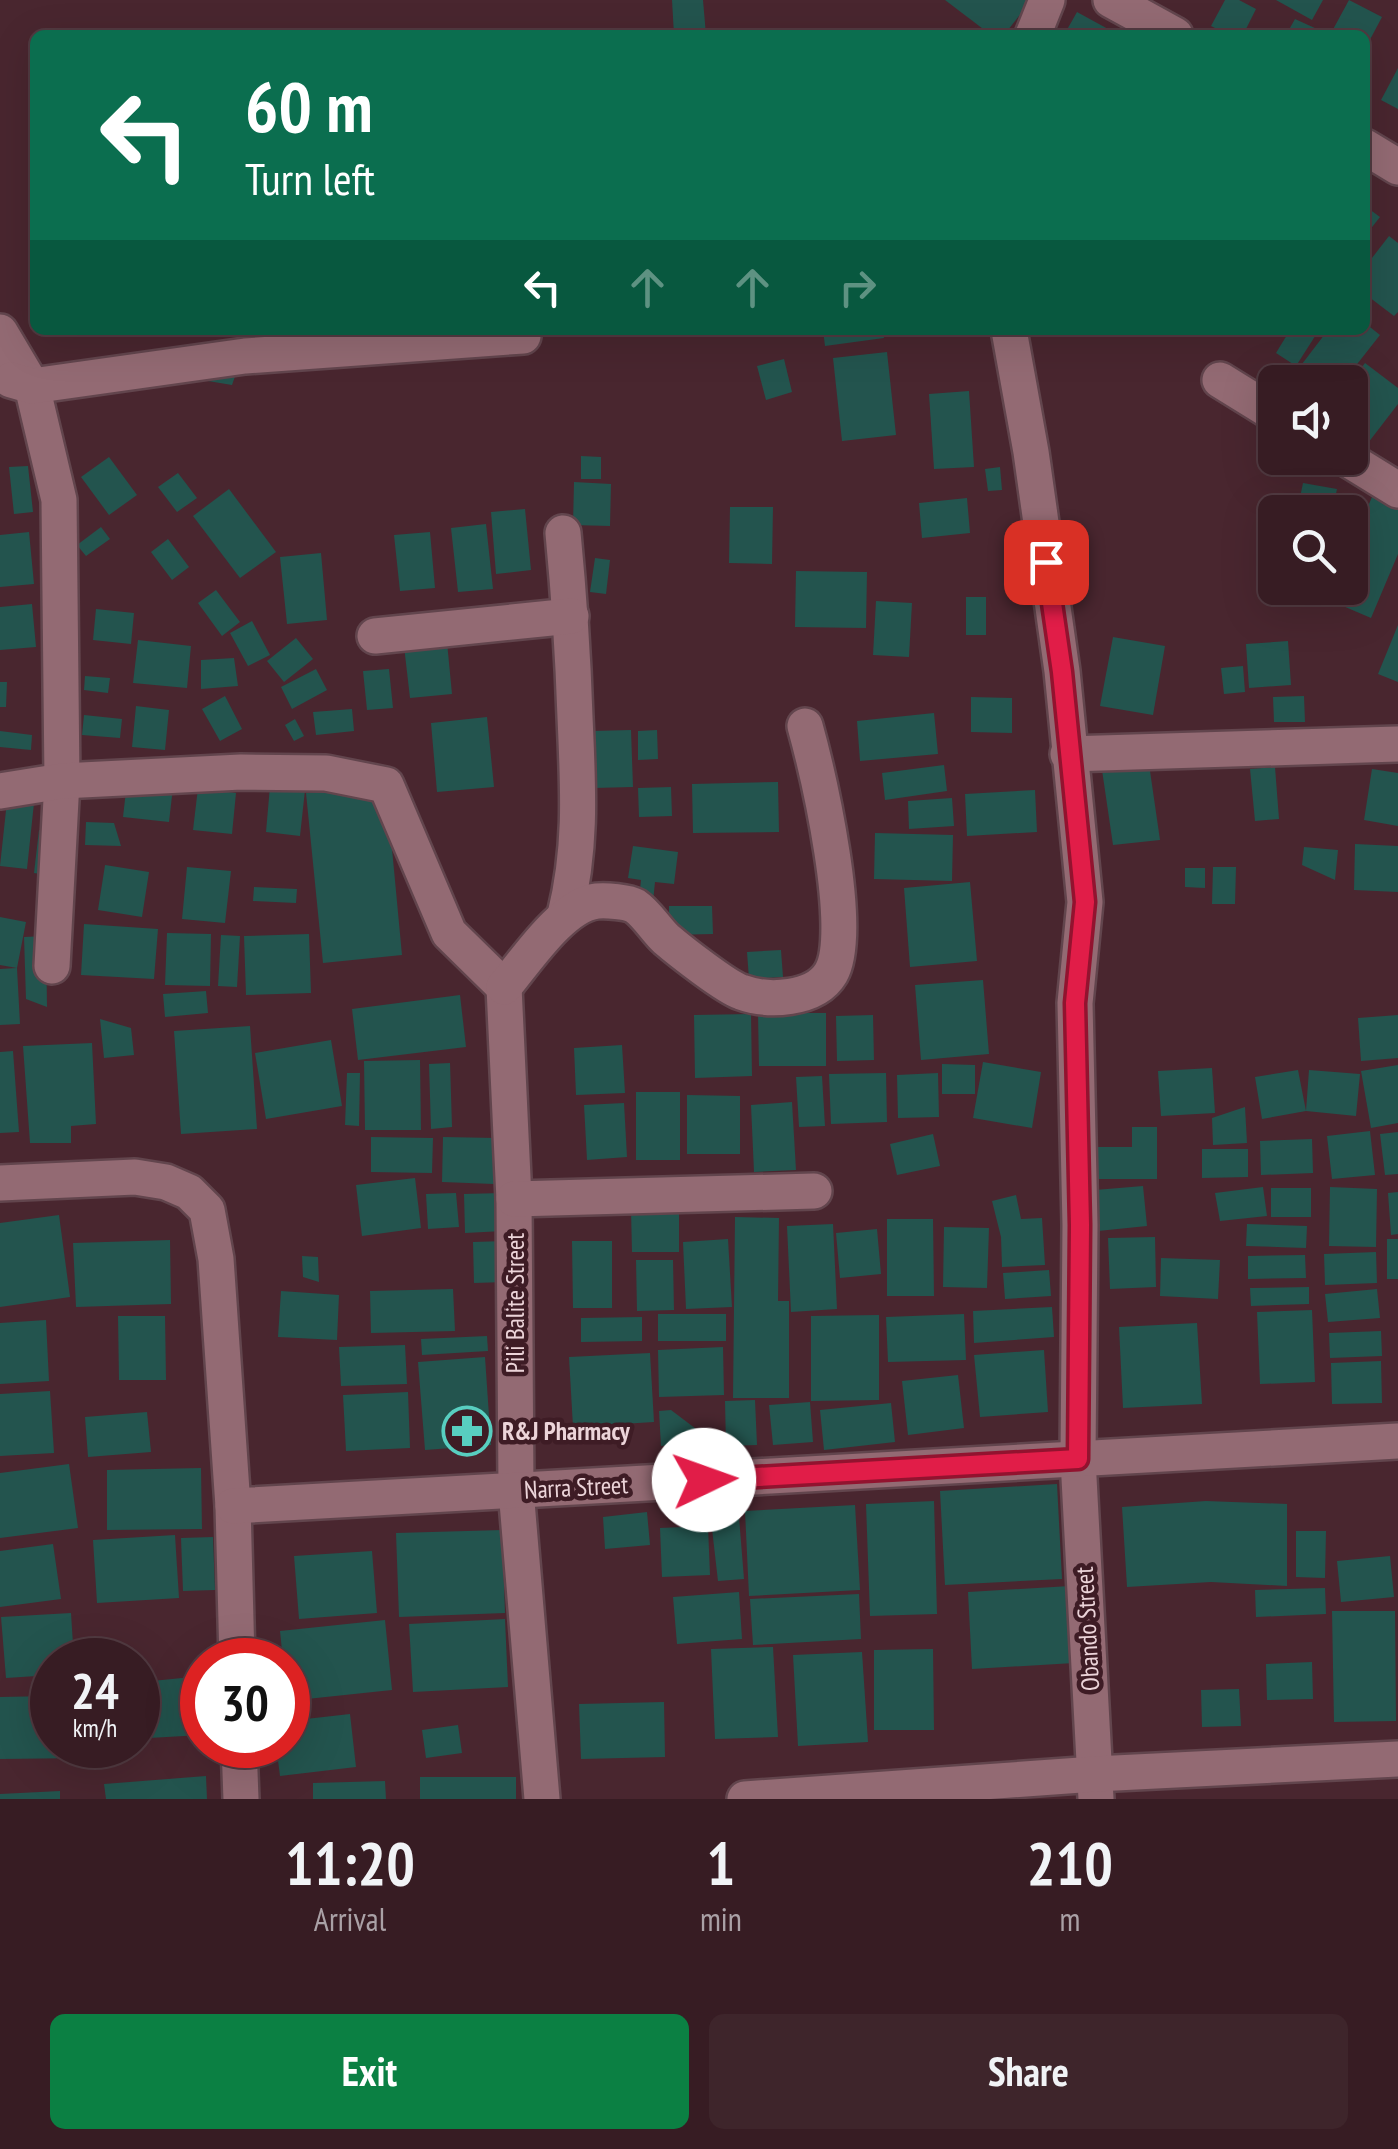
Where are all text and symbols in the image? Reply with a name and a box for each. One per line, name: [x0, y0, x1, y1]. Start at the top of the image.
text: 60 m: [245, 61, 373, 151]
icon: left: [80, 70, 210, 200]
text: Turn left: [245, 149, 375, 207]
icon: left: [515, 260, 570, 315]
icon: ahead: [620, 260, 675, 315]
icon: ahead: [725, 260, 780, 315]
icon: right: [830, 260, 885, 315]
map controls: [1258, 365, 1368, 605]
button: sound: [1258, 365, 1368, 475]
button: search: [1258, 495, 1368, 605]
pin: [1004, 520, 1089, 605]
icon: arrive: [1019, 535, 1074, 590]
street label: Pili Balite Street: [499, 1233, 531, 1373]
pharmacy icon: R&J Pharmacy: [441, 1405, 493, 1457]
place label: R&J Pharmacy: [502, 1415, 631, 1447]
position arrow: [652, 1428, 756, 1532]
street label: Narra Street: [523, 1468, 629, 1506]
street label: Obando Street: [1068, 1566, 1106, 1692]
speed limit sign: 30: [180, 1638, 310, 1768]
text: 24: [71, 1658, 119, 1723]
text: km/h: [73, 1712, 117, 1744]
text: 11:20: [285, 1824, 415, 1902]
text: 1: [707, 1824, 735, 1902]
text: 210: [1027, 1824, 1113, 1902]
text: Arrival: [314, 1898, 386, 1940]
text: min: [700, 1898, 742, 1940]
text: m: [1059, 1898, 1080, 1940]
button: Exit: [50, 2014, 689, 2129]
button: Share: [709, 2014, 1348, 2129]

